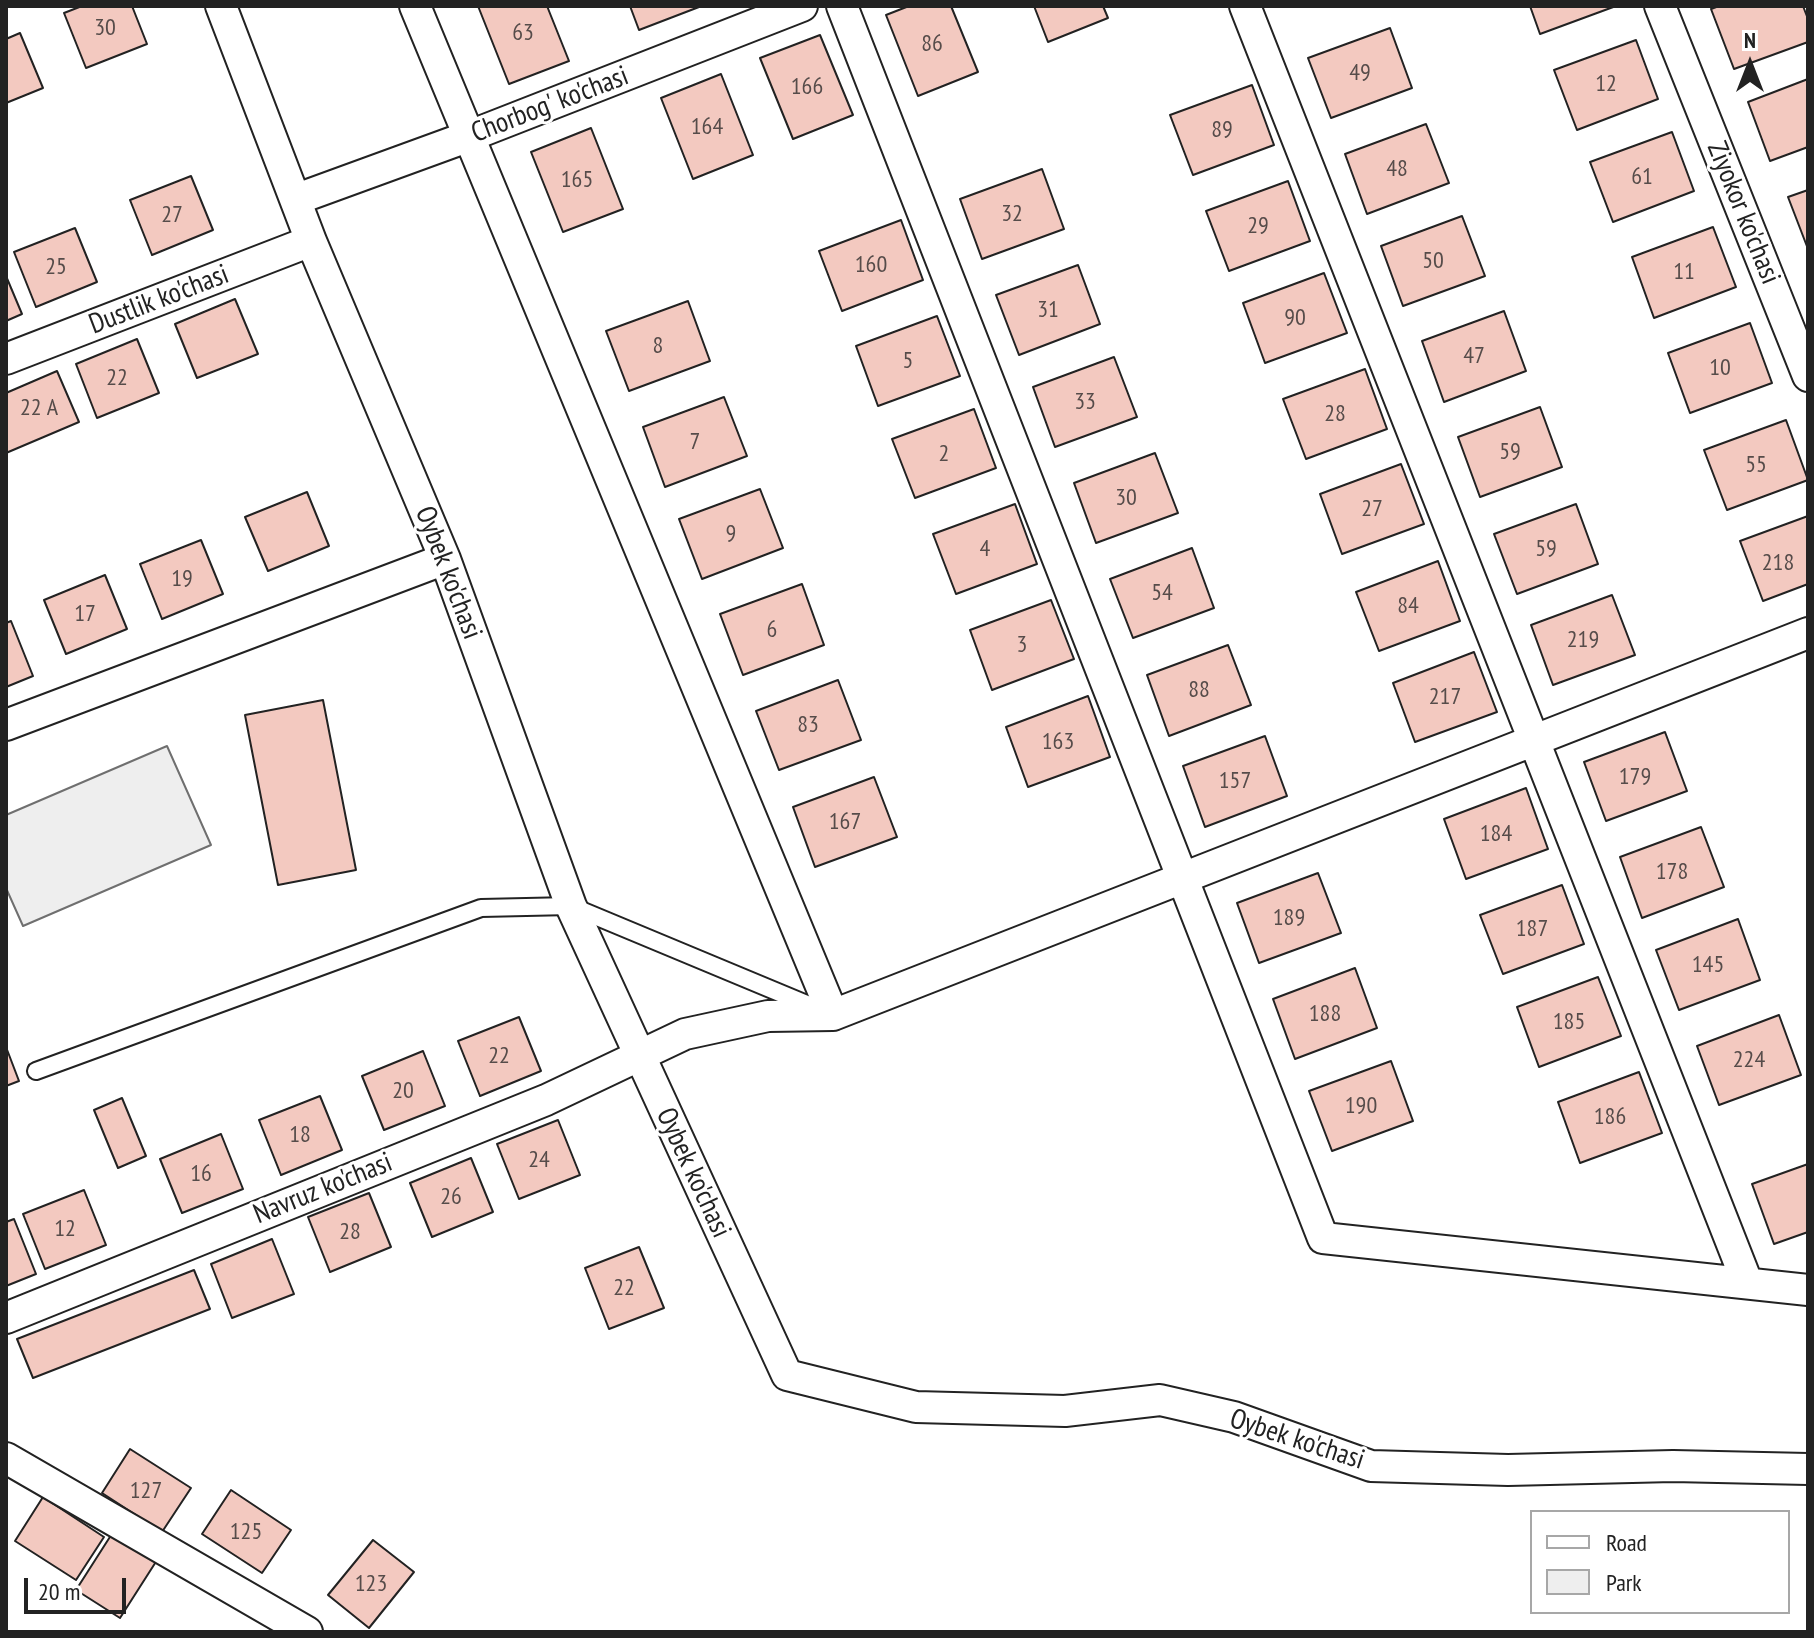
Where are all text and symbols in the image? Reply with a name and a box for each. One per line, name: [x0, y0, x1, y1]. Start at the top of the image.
house number: 30: [94, 14, 116, 42]
house number: 63: [512, 19, 534, 47]
north arrow: [1710, 24, 1790, 104]
text: N: [1744, 26, 1756, 54]
house number: 86: [921, 30, 943, 58]
house number: 49: [1349, 59, 1371, 87]
street label: Chorbog' ko'chasi: [467, 60, 633, 150]
house number: 12: [1595, 70, 1617, 98]
house number: 166: [791, 73, 823, 101]
house number: 164: [691, 113, 723, 141]
house number: 89: [1211, 116, 1233, 144]
street label: Ziyokor ko'chasi: [1699, 137, 1787, 289]
house number: 48: [1386, 155, 1408, 183]
house number: 61: [1631, 163, 1653, 191]
house number: 165: [561, 166, 593, 194]
house number: 32: [1001, 200, 1023, 228]
house number: 27: [161, 201, 183, 229]
house number: 29: [1247, 212, 1269, 240]
house number: 50: [1422, 247, 1444, 275]
house number: 160: [855, 251, 887, 279]
house number: 25: [45, 253, 67, 281]
street label: Dustlik ko'chasi: [85, 258, 233, 342]
house number: 11: [1673, 258, 1695, 286]
house number: 31: [1037, 296, 1059, 324]
house number: 90: [1284, 304, 1306, 332]
house number: 8: [653, 332, 663, 360]
house number: 47: [1463, 342, 1485, 370]
house number: 5: [903, 347, 913, 375]
house number: 10: [1709, 354, 1731, 382]
house number: 22: [106, 364, 128, 392]
house number: 33: [1074, 388, 1096, 416]
house number: 22 А: [20, 394, 58, 422]
house number: 28: [1324, 400, 1346, 428]
house number: 7: [690, 428, 700, 456]
house number: 59: [1499, 438, 1521, 466]
house number: 2: [939, 440, 949, 468]
house number: 55: [1745, 451, 1767, 479]
house number: 30: [1115, 484, 1137, 512]
house number: 27: [1361, 495, 1383, 523]
street label: Oybek ko'chasi: [407, 502, 489, 644]
house number: 9: [726, 520, 736, 548]
house number: 4: [980, 535, 990, 563]
house number: 59: [1535, 535, 1557, 563]
house number: 218: [1762, 549, 1794, 577]
house number: 19: [171, 565, 193, 593]
house number: 54: [1151, 579, 1173, 607]
house number: 84: [1397, 592, 1419, 620]
house number: 17: [74, 600, 96, 628]
house number: 6: [767, 616, 777, 644]
house number: 219: [1567, 626, 1599, 654]
house number: 3: [1017, 631, 1027, 659]
house number: 88: [1188, 676, 1210, 704]
house number: 217: [1429, 683, 1461, 711]
house number: 83: [797, 711, 819, 739]
house number: 163: [1042, 728, 1074, 756]
house number: 179: [1619, 763, 1651, 791]
house number: 157: [1219, 767, 1251, 795]
house number: 167: [829, 808, 861, 836]
house number: 184: [1480, 820, 1512, 848]
house number: 178: [1656, 858, 1688, 886]
house number: 189: [1273, 904, 1305, 932]
house number: 187: [1516, 915, 1548, 943]
house number: 145: [1692, 951, 1724, 979]
house number: 188: [1309, 1000, 1341, 1028]
house number: 185: [1553, 1008, 1585, 1036]
house number: 22: [488, 1042, 510, 1070]
house number: 224: [1733, 1046, 1765, 1074]
house number: 20: [392, 1077, 414, 1105]
house number: 190: [1345, 1092, 1377, 1120]
street label: Oybek ko'chasi: [648, 1103, 738, 1243]
house number: 186: [1594, 1103, 1626, 1131]
house number: 18: [289, 1121, 311, 1149]
street label: Navruz ko'chasi: [249, 1146, 397, 1232]
house number: 24: [528, 1146, 550, 1174]
house number: 16: [190, 1160, 212, 1188]
house number: 26: [440, 1183, 462, 1211]
house number: 12: [54, 1215, 76, 1243]
house number: 28: [339, 1218, 361, 1246]
house number: 22: [613, 1274, 635, 1302]
street label: Oybek ko'chasi: [1226, 1403, 1368, 1477]
house number: 127: [130, 1477, 162, 1505]
legend: [1530, 1510, 1790, 1614]
house number: 125: [230, 1518, 262, 1546]
text: Road: [1606, 1527, 1647, 1558]
scale bar: [28, 1562, 130, 1612]
text: Park: [1606, 1567, 1642, 1598]
house number: 123: [355, 1570, 387, 1598]
text: 20 m: [38, 1576, 80, 1607]

